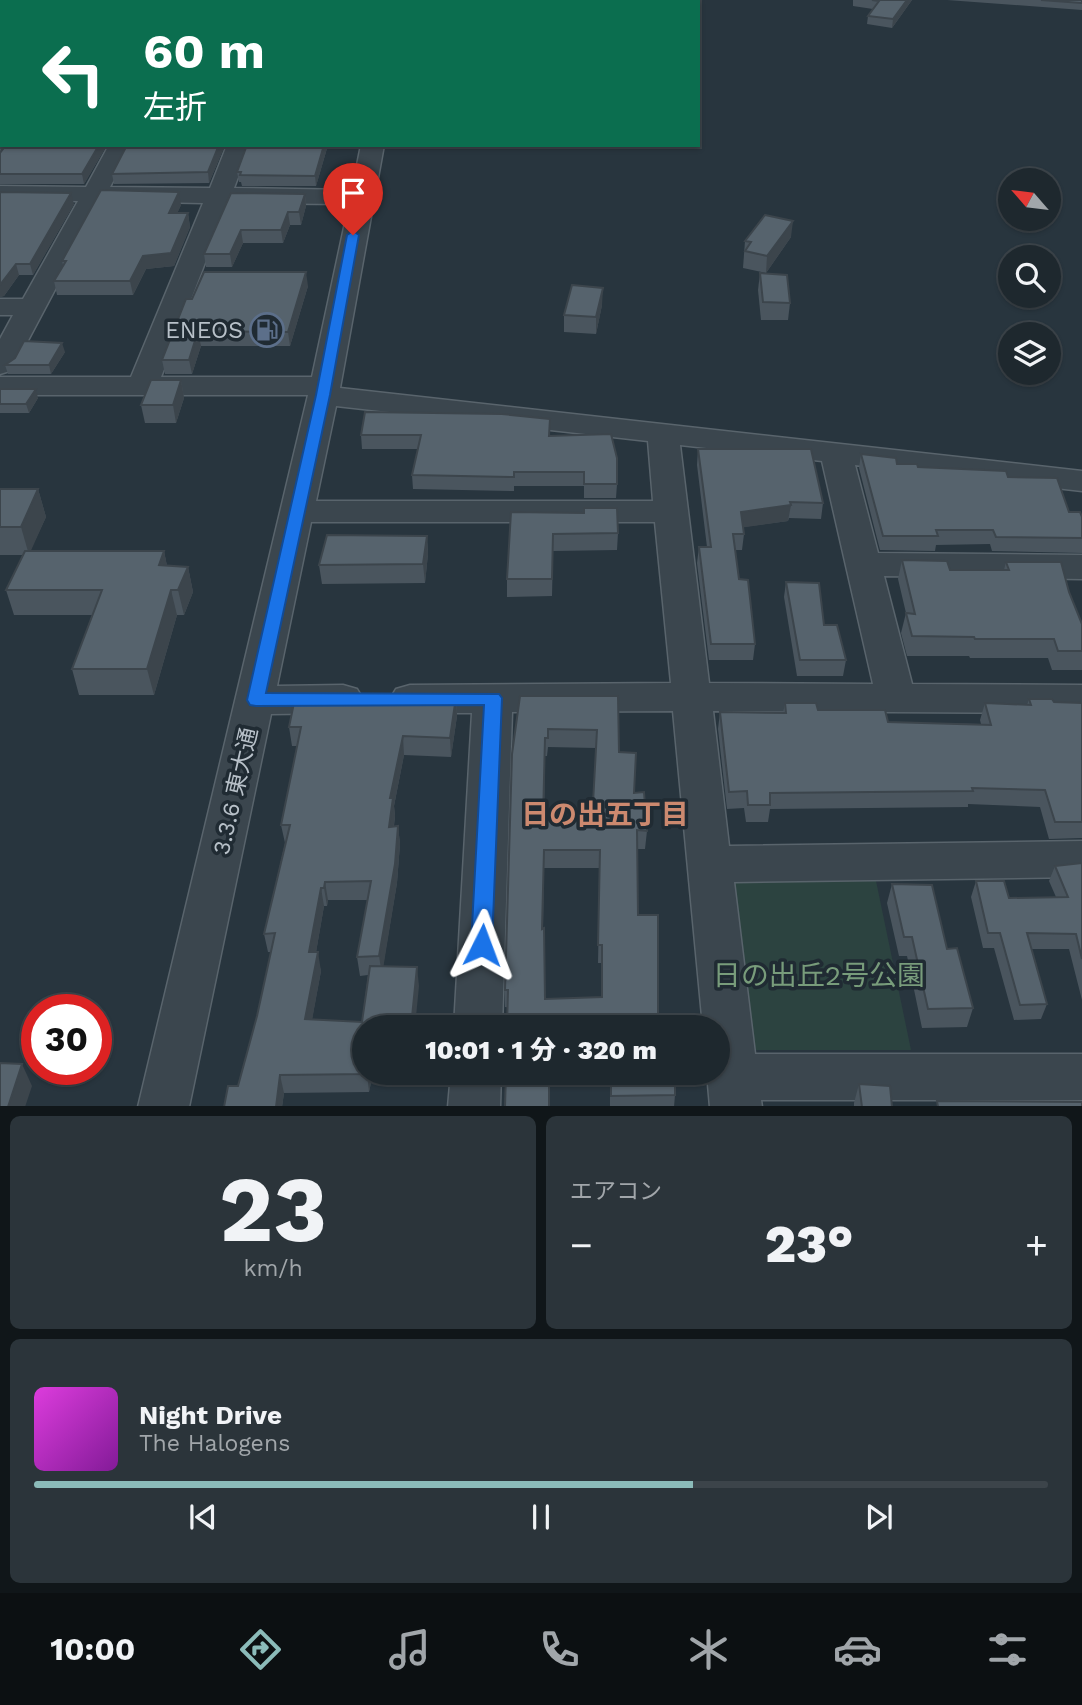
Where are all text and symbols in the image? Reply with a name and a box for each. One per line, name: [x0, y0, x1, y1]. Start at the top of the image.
text: 60 m: [143, 22, 265, 80]
icon: left: [28, 28, 119, 119]
text: 左折: [143, 88, 207, 126]
pin: [323, 163, 383, 235]
north arrow: [998, 168, 1060, 231]
map controls: [998, 168, 1061, 385]
icon: arrive: [334, 174, 372, 212]
button: search: [998, 245, 1061, 308]
fuel station icon: ENEOS: [248, 311, 286, 349]
place label: ENEOS: [165, 317, 243, 344]
button: layers: [998, 322, 1061, 385]
street label: 3.3.6 東大通: [208, 725, 263, 857]
district label: 日の出五丁目: [521, 798, 689, 831]
position arrow: [445, 908, 519, 982]
park label: 日の出丘2号公園: [713, 959, 925, 992]
speed limit sign: 30: [21, 994, 112, 1085]
text: 10:01 · 1 分 · 320 m: [425, 1035, 657, 1065]
text: 23: [219, 1156, 327, 1263]
text: エアコン: [570, 1178, 662, 1205]
text: 23°: [765, 1214, 853, 1275]
text: −: [570, 1223, 593, 1267]
text: +: [1025, 1223, 1048, 1267]
text: km/h: [243, 1255, 303, 1282]
text: Night Drive: [139, 1400, 282, 1430]
text: The Halogens: [139, 1430, 290, 1457]
icon: previous: [184, 1498, 222, 1536]
icon: pause: [522, 1498, 560, 1536]
icon: next: [860, 1498, 898, 1536]
icon: directions: [236, 1625, 285, 1674]
icon: music: [385, 1625, 434, 1674]
icon: phone: [535, 1625, 584, 1674]
icon: climate: [684, 1625, 733, 1674]
icon: car: [833, 1625, 882, 1674]
icon: filters: [983, 1625, 1032, 1674]
text: 10:00: [50, 1630, 135, 1668]

